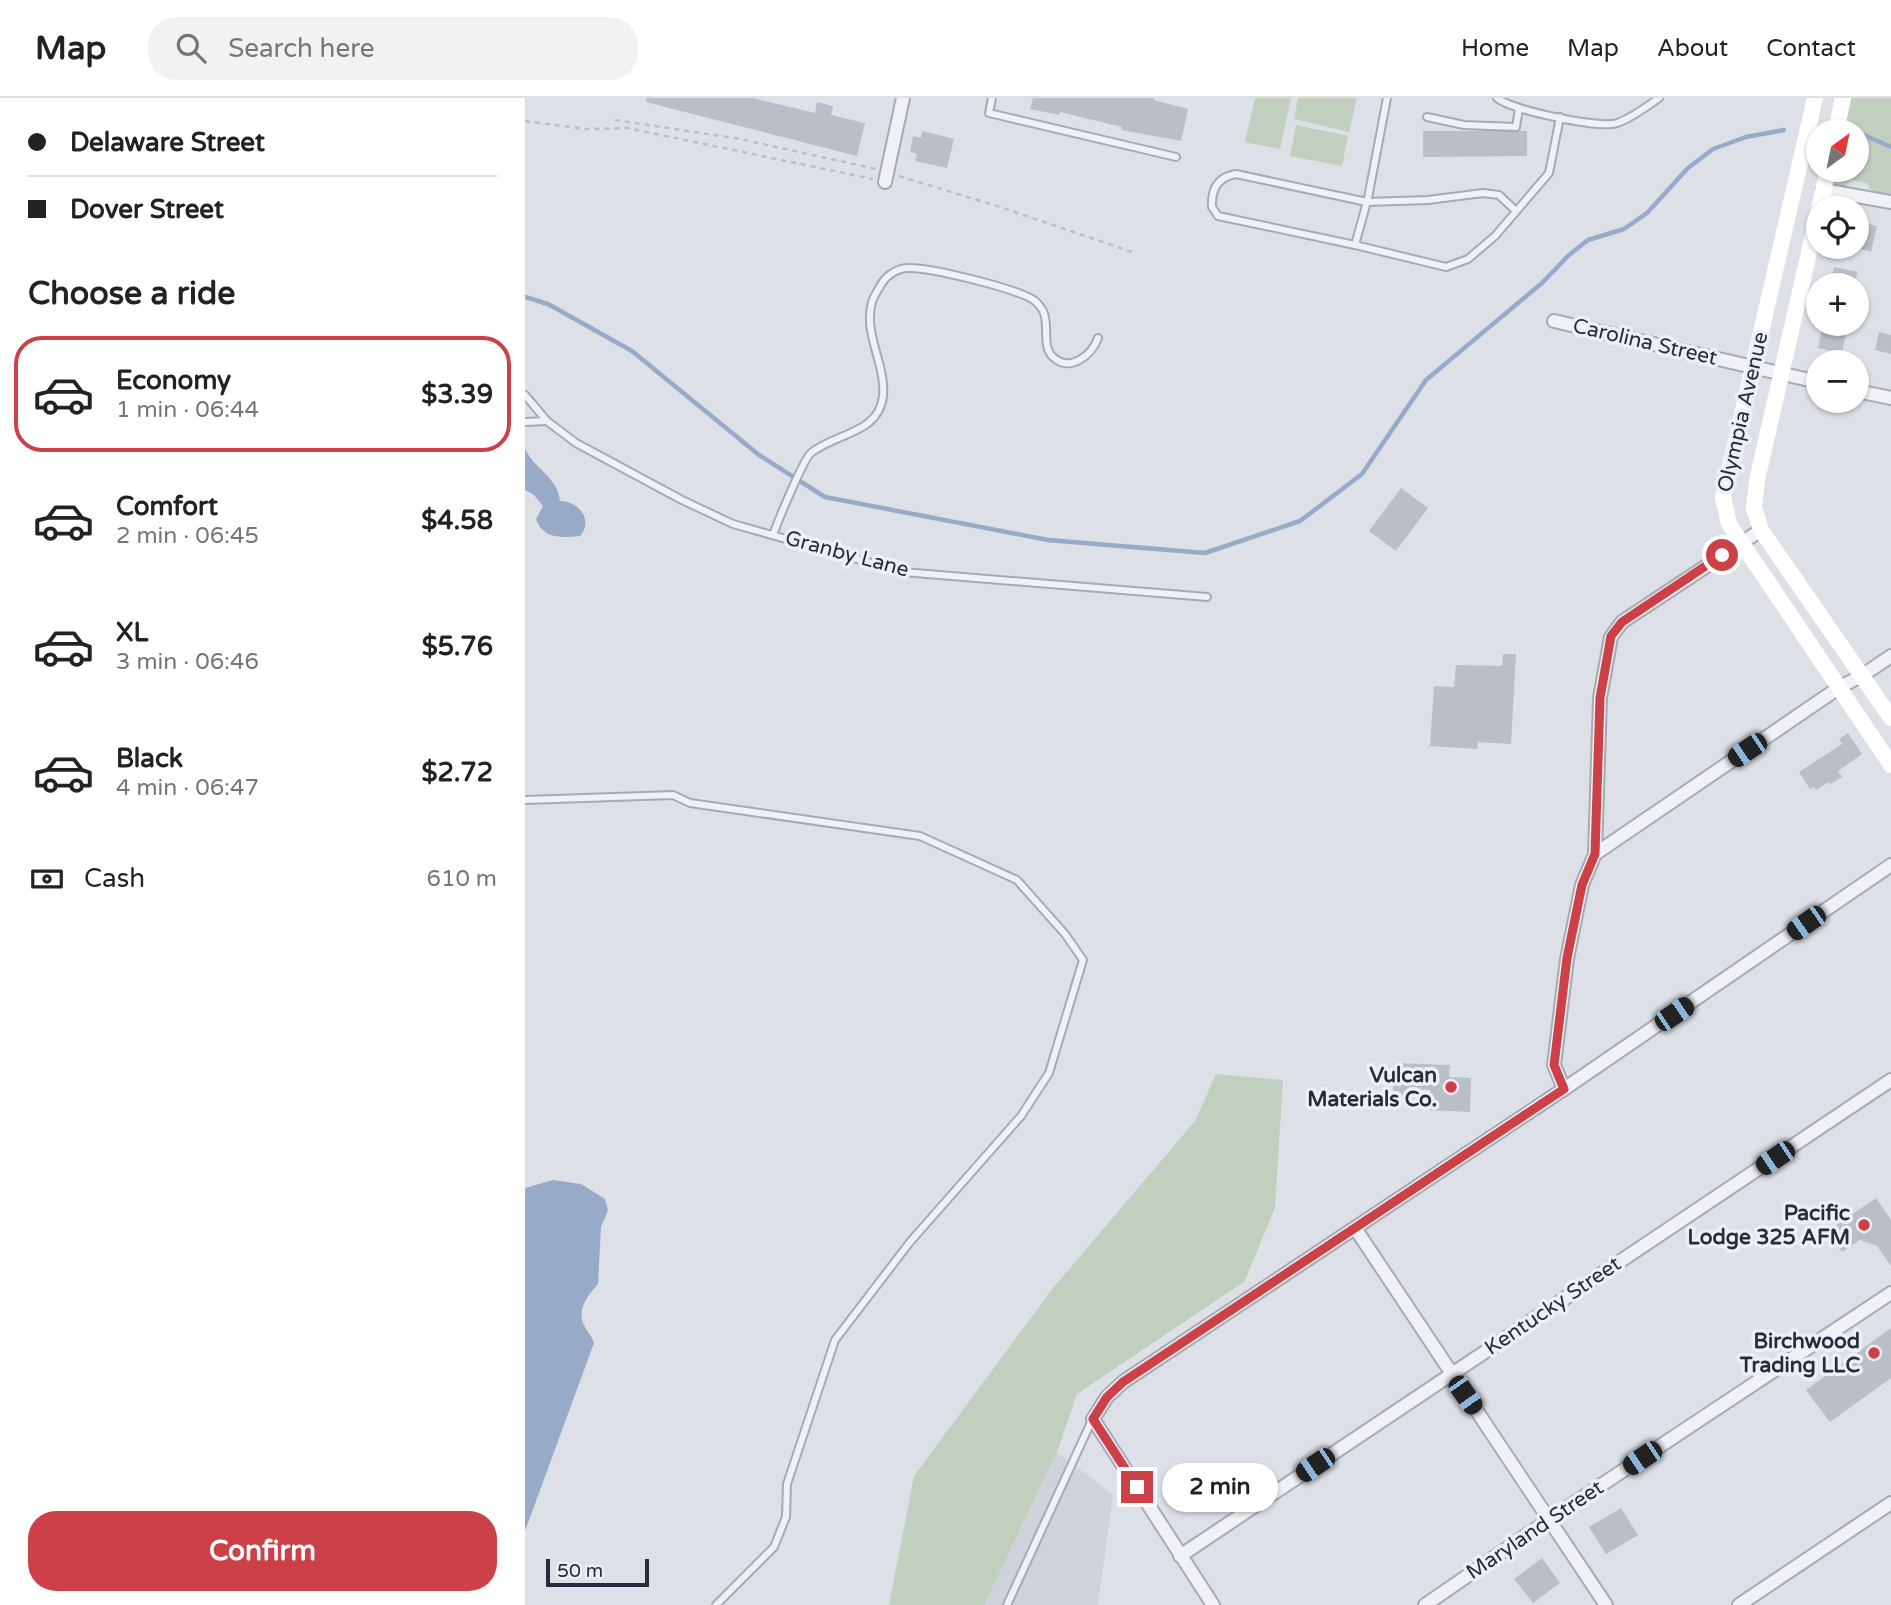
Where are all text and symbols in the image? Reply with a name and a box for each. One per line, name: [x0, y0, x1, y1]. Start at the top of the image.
search box: [148, 17, 638, 80]
text: Map: [35, 29, 106, 68]
icon: search: [172, 29, 210, 67]
text: Search here: [228, 33, 374, 64]
text: Home: [1461, 34, 1529, 63]
text: Map: [1567, 34, 1619, 63]
text: About: [1657, 34, 1728, 63]
text: Contact: [1766, 34, 1856, 63]
north arrow: [1806, 119, 1869, 182]
map controls: [1806, 119, 1869, 413]
text: Delaware Street: [70, 127, 265, 158]
text: Dover Street: [70, 194, 224, 225]
button: locate: [1806, 196, 1869, 259]
button: +: [1806, 273, 1869, 336]
text: Choose a ride: [28, 275, 235, 313]
street label: Carolina Street: [1570, 313, 1720, 371]
street label: Olympia Avenue: [1712, 329, 1774, 494]
button: −: [1806, 350, 1869, 413]
icon: car: [32, 363, 95, 426]
text: Economy: [116, 365, 231, 396]
text: $3.39: [421, 379, 493, 410]
text: 1 min · 06:44: [116, 396, 259, 424]
icon: car: [32, 489, 95, 552]
text: Comfort: [116, 491, 218, 522]
text: $4.58: [421, 505, 493, 536]
text: 2 min · 06:45: [116, 522, 259, 550]
street label: Granby Lane: [782, 525, 912, 583]
route start: [1706, 539, 1738, 571]
icon: car: [32, 615, 95, 678]
text: XL: [116, 617, 148, 648]
text: $5.76: [422, 631, 493, 662]
text: 3 min · 06:46: [116, 648, 259, 676]
car: [1724, 730, 1771, 770]
icon: car: [32, 741, 95, 804]
text: Black: [116, 743, 183, 774]
text: $2.72: [421, 757, 493, 788]
text: 4 min · 06:47: [116, 774, 259, 802]
icon: cash: [28, 860, 66, 898]
text: Cash: [84, 863, 145, 894]
text: 610 m: [427, 865, 497, 893]
car: [1783, 902, 1830, 944]
car: [1651, 994, 1698, 1034]
place label: Vulcan Materials Co.: [1307, 1063, 1437, 1112]
marker: Vulcan Materials Co.: [1443, 1079, 1459, 1095]
car: [1752, 1138, 1799, 1178]
place label: Pacific Lodge 325 AFM: [1688, 1201, 1850, 1250]
marker: Pacific Lodge 325 AFM: [1856, 1217, 1872, 1233]
street label: Kentucky Street: [1480, 1251, 1626, 1361]
place label: Birchwood Trading LLC: [1739, 1329, 1860, 1378]
marker: Birchwood Trading LLC: [1866, 1345, 1882, 1361]
car: [1445, 1372, 1486, 1418]
car: [1619, 1438, 1666, 1478]
car: [1292, 1445, 1339, 1485]
callout: 2 min: [1161, 1462, 1277, 1512]
route end: [1121, 1471, 1153, 1503]
text: 2 min: [1189, 1473, 1251, 1501]
street label: Maryland Street: [1462, 1475, 1608, 1585]
button: Confirm: [28, 1511, 497, 1591]
scale bar: [546, 1556, 649, 1588]
text: 50 m: [557, 1560, 603, 1582]

